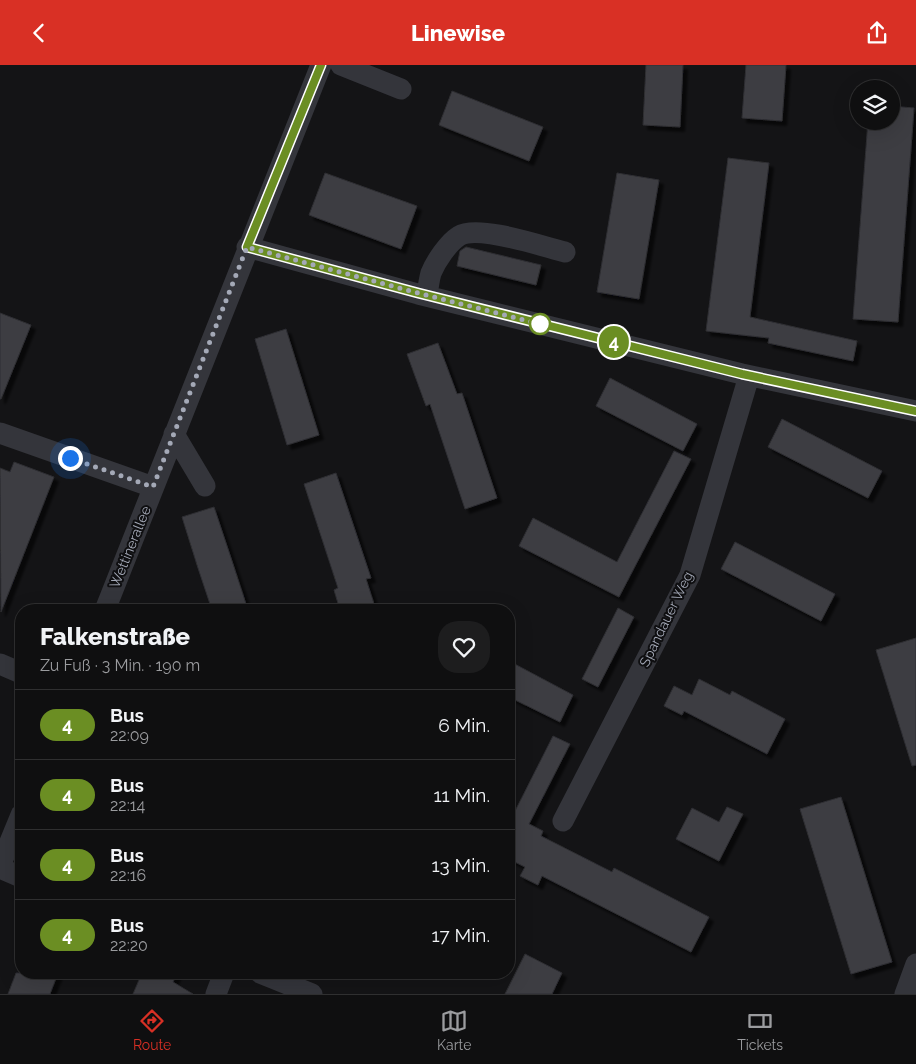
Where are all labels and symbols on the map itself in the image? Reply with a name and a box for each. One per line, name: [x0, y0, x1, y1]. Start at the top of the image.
unlabelled marker: [529, 313, 551, 335]
line badge: 4: [598, 326, 630, 358]
your location: [58, 446, 83, 471]
street label: Wettinerallee: [106, 504, 154, 590]
street label: Spandauer Weg: [636, 569, 696, 669]

